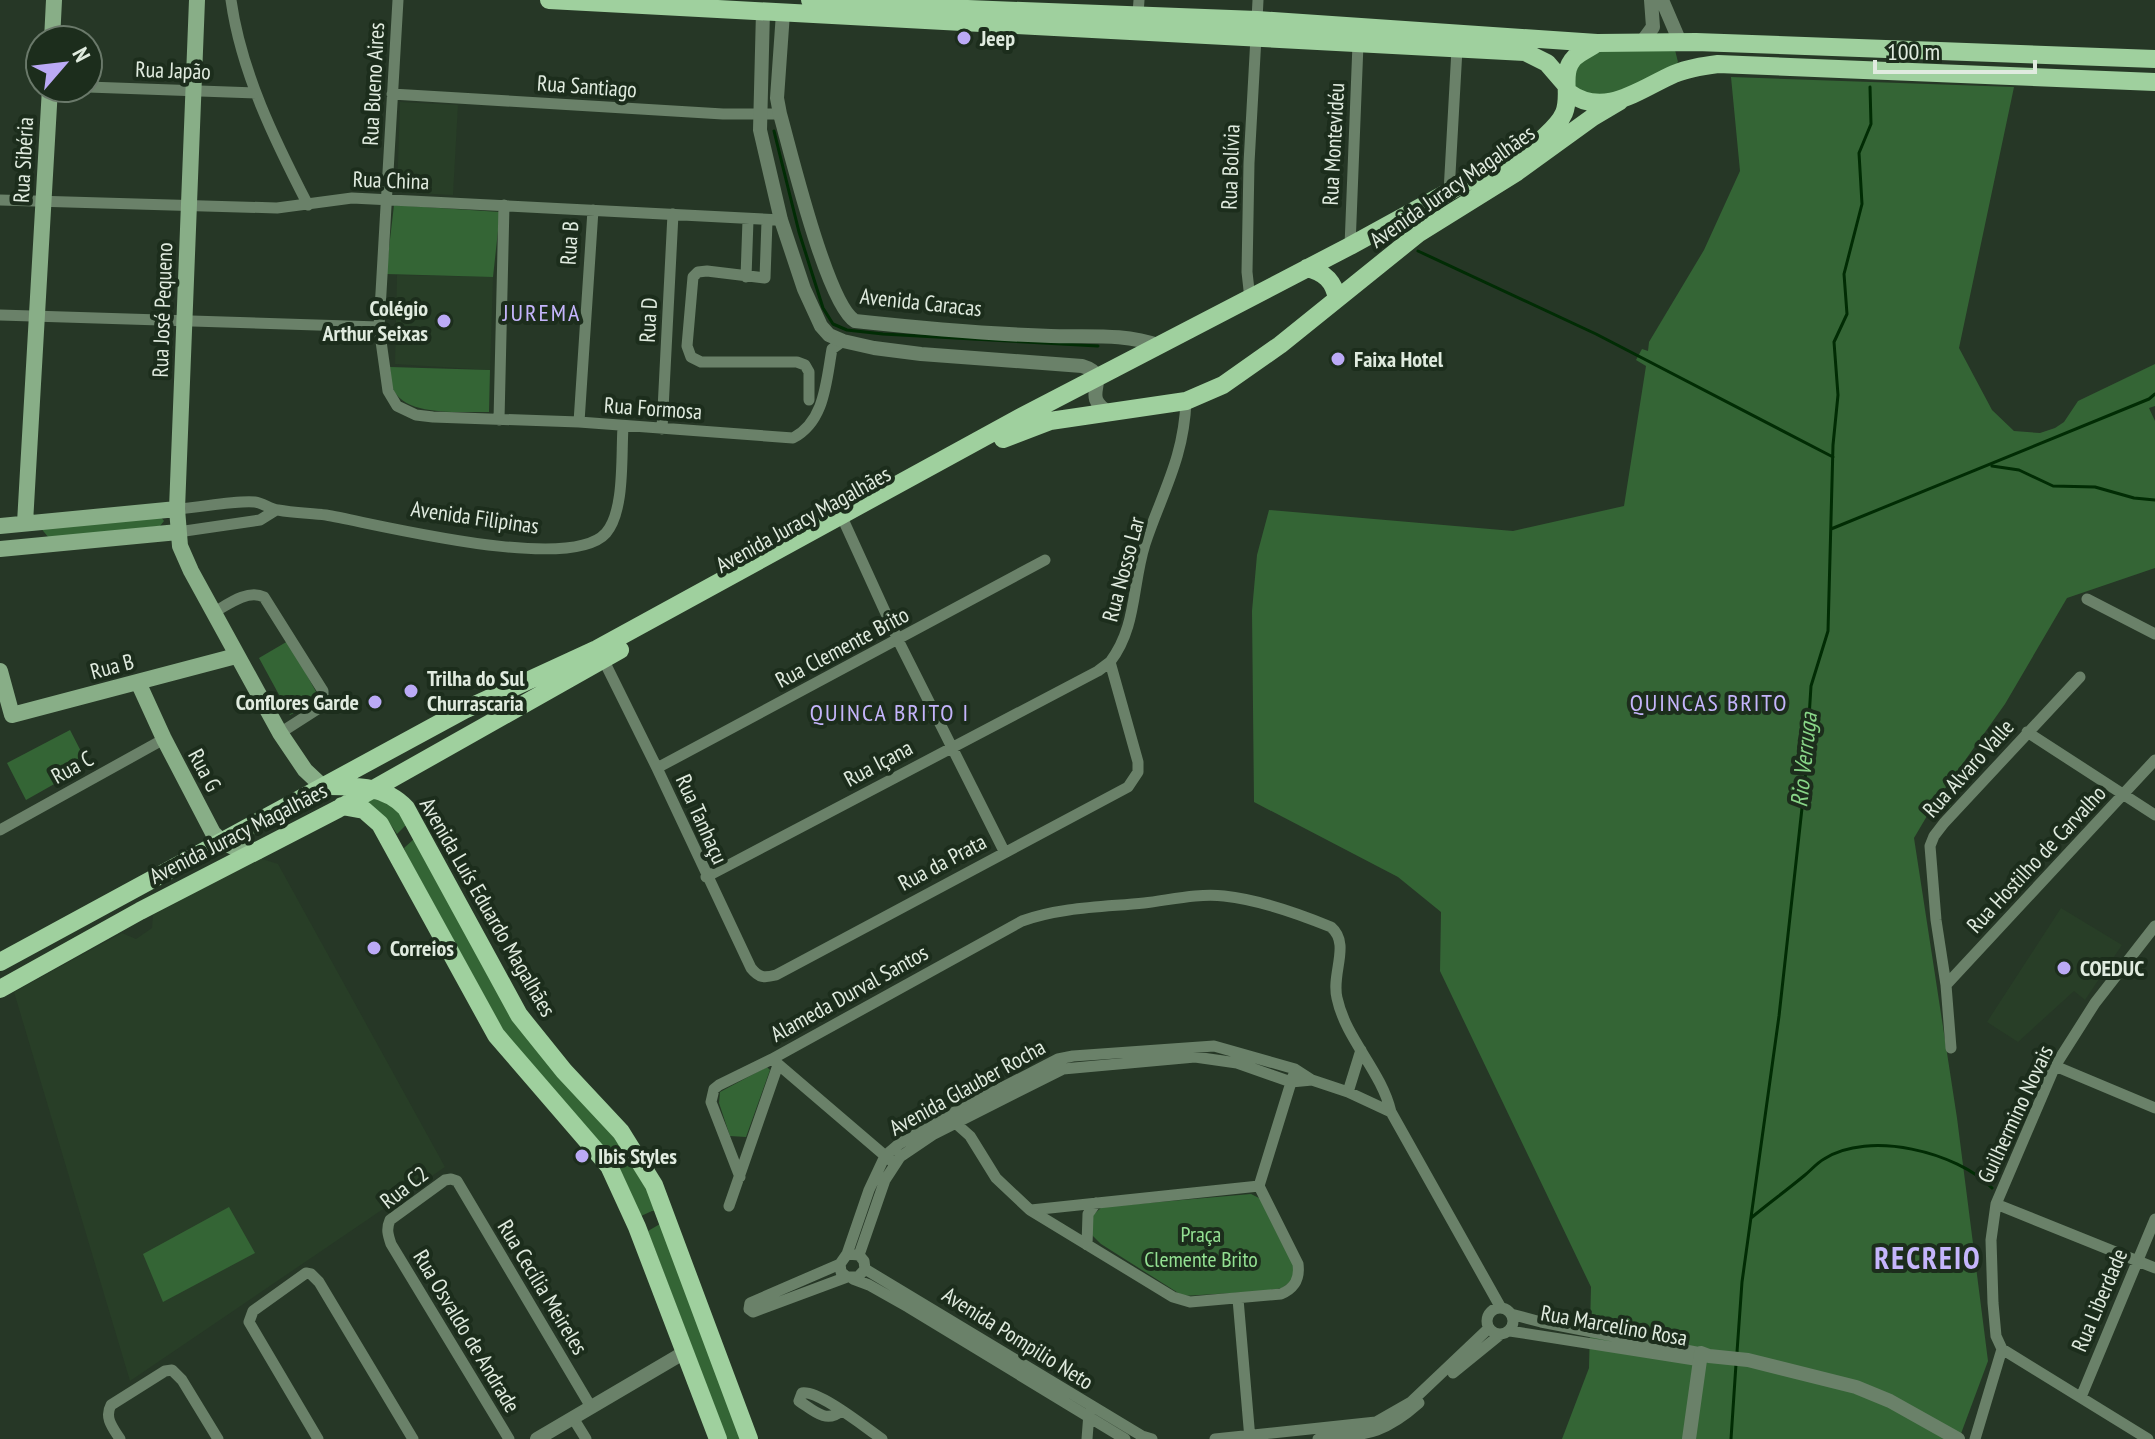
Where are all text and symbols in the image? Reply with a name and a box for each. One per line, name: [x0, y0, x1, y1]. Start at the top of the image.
street label: Rua Bueno Aires: [356, 22, 390, 146]
north arrow: [24, 24, 104, 104]
place label: Jeep: [979, 24, 1015, 52]
scale bar: [1875, 24, 2035, 74]
marker: Jeep: [955, 29, 973, 47]
text: 100 m: [1887, 36, 1940, 67]
text: N: [67, 43, 97, 66]
street label: Rua Japão: [135, 55, 211, 85]
street label: Rua Santiago: [536, 69, 638, 103]
street label: Rua Montevidéu: [1316, 82, 1350, 206]
street label: Rua Sibéria: [7, 116, 39, 204]
street label: Avenida Juracy Magalhães: [1364, 118, 1540, 254]
street label: Rua Bolívia: [1215, 124, 1245, 210]
street label: Rua China: [352, 165, 430, 195]
street label: Rua B: [554, 220, 584, 266]
street label: Rua José Pequeno: [146, 242, 178, 378]
street label: Avenida Caracas: [859, 282, 983, 322]
place label: Colégio Arthur Seixas: [321, 294, 428, 347]
district label: JUREMA: [502, 297, 581, 328]
street label: Rua D: [633, 297, 663, 343]
marker: Colégio Arthur Seixas: [435, 312, 453, 330]
place label: Faixa Hotel: [1354, 345, 1444, 373]
marker: Faixa Hotel: [1329, 350, 1347, 368]
street label: Rua Formosa: [603, 391, 703, 425]
street label: Avenida Juracy Magalhães: [711, 459, 895, 579]
street label: Avenida Filipinas: [409, 494, 541, 540]
street label: Rua Nosso Lar: [1096, 513, 1150, 625]
street label: Rua Clemente Brito: [770, 600, 914, 694]
street label: Rua B: [87, 647, 137, 685]
place label: Trilha do Sul Churrascaria: [427, 664, 525, 717]
marker: Trilha do Sul Churrascaria: [402, 682, 420, 700]
district label: QUINCAS BRITO: [1630, 687, 1788, 718]
place label: Conflores Garde: [236, 688, 359, 716]
marker: Conflores Garde: [366, 693, 384, 711]
district label: QUINCA BRITO I: [810, 697, 970, 728]
water label: Rio Verruga: [1783, 710, 1824, 809]
street label: Rua Alvaro Valle: [1916, 713, 2020, 823]
street label: Rua Içana: [839, 733, 917, 793]
street label: Rua C: [46, 744, 98, 790]
street label: Rua G: [182, 744, 228, 796]
street label: Rua Tanhaçu: [670, 770, 734, 868]
street label: Avenida Juracy Magalhães: [144, 776, 332, 890]
street label: Rua Hostilho de Carvalho: [1960, 779, 2112, 939]
street label: Avenida Luís Eduardo Magalhães: [414, 792, 562, 1022]
street label: Rua da Prata: [893, 827, 991, 897]
place label: Correios: [390, 934, 454, 962]
street label: Alameda Durval Santos: [765, 938, 933, 1048]
marker: Correios: [365, 939, 383, 957]
place label: COEDUC: [2080, 954, 2144, 982]
marker: COEDUC: [2055, 959, 2073, 977]
street label: Avenida Glauber Rocha: [884, 1033, 1050, 1141]
street label: Guilhermino Novais: [1971, 1041, 2059, 1187]
place label: Ibis Styles: [598, 1142, 677, 1170]
marker: Ibis Styles: [573, 1147, 591, 1165]
street label: Rua C2: [374, 1159, 434, 1215]
street label: Rua Cecília Meireles: [492, 1214, 594, 1360]
park label: Praça Clemente Brito: [1144, 1220, 1258, 1273]
district label: RECREIO: [1874, 1238, 1982, 1277]
street label: Rua Liberdade: [2065, 1244, 2133, 1356]
street label: Rua Osvaldo de Andrade: [407, 1245, 527, 1417]
street label: Avenida Pompilio Neto: [937, 1280, 1099, 1396]
street label: Rua Marcelino Rosa: [1539, 1298, 1689, 1352]

